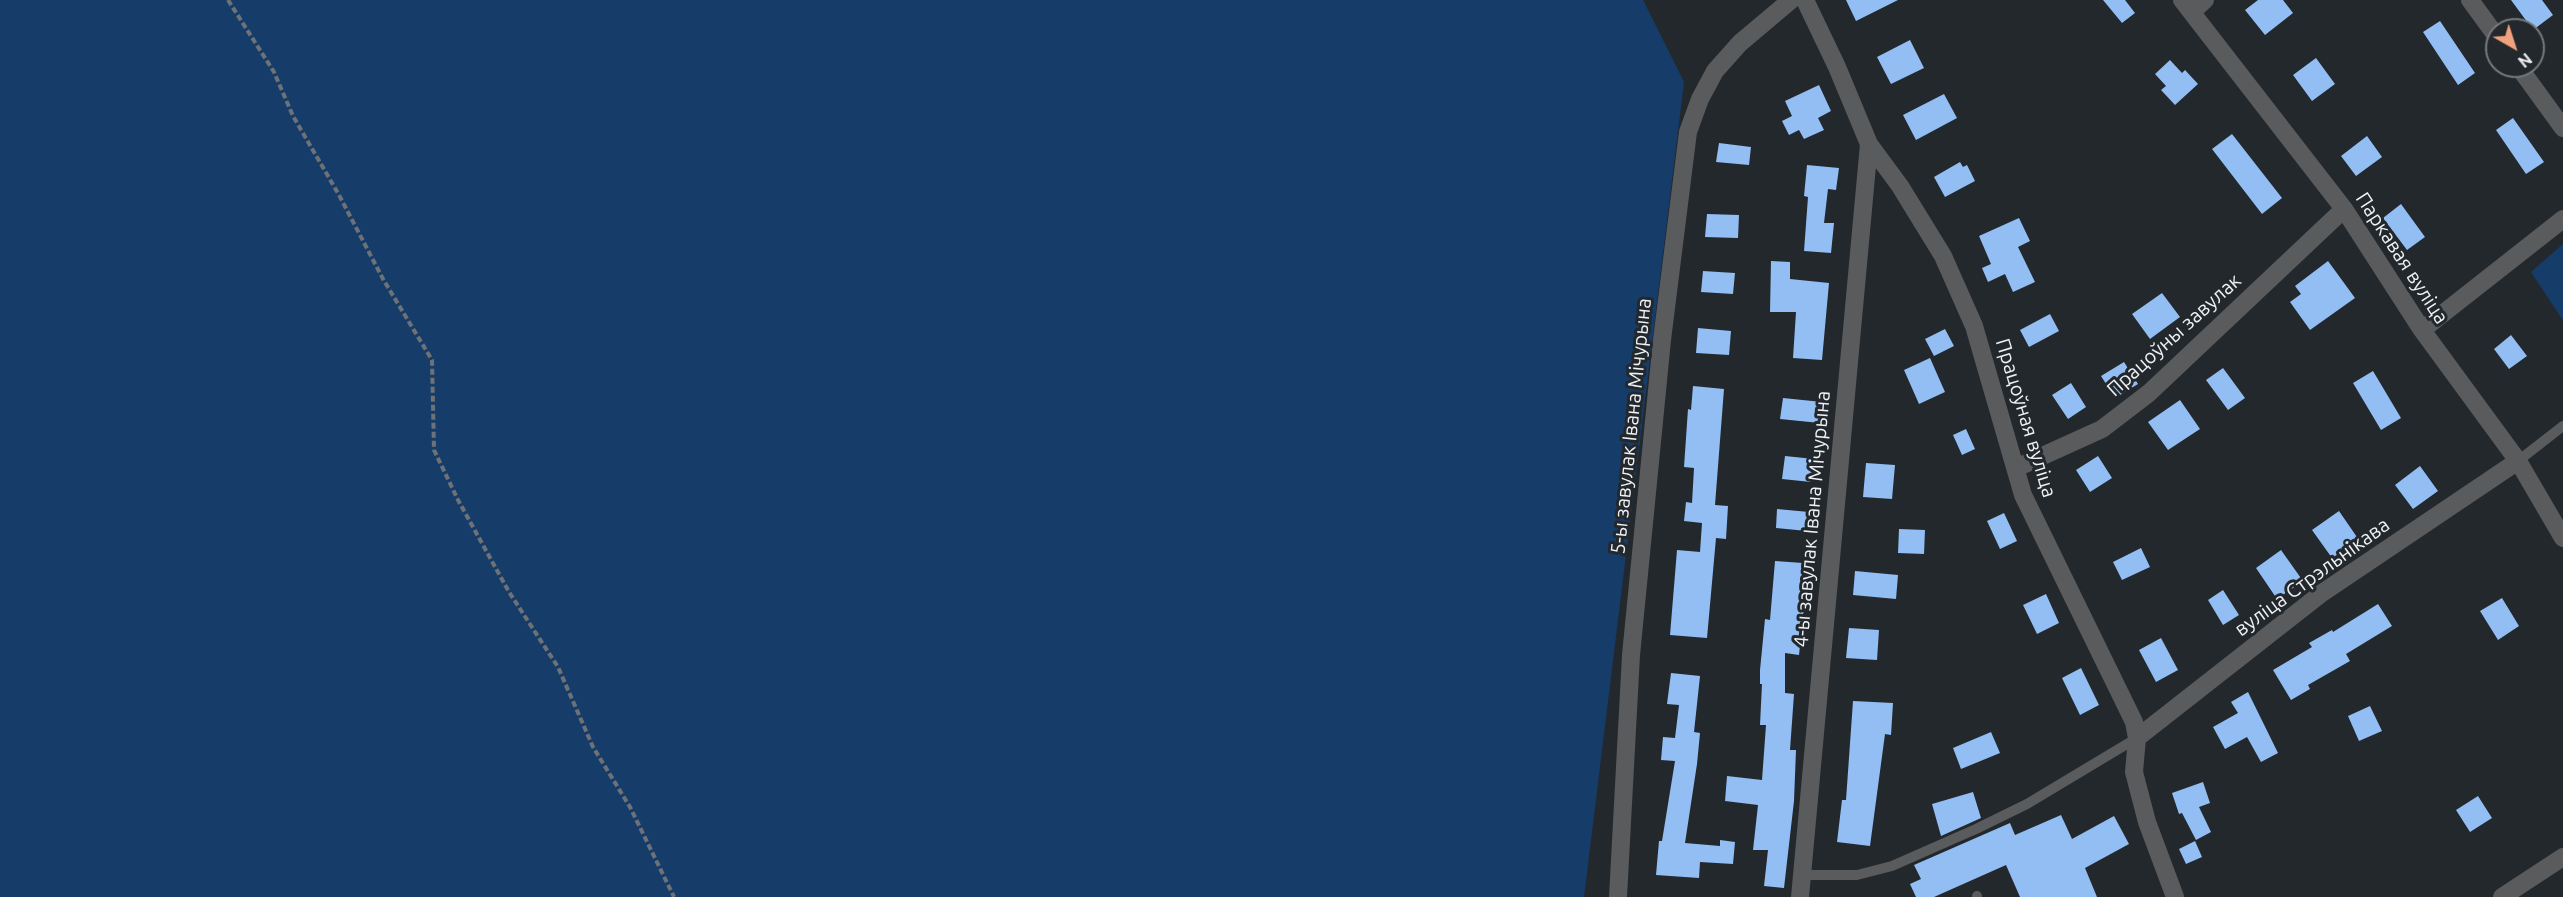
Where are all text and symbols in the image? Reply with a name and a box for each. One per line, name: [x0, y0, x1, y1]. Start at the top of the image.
north arrow: [2485, 18, 2545, 78]
text: N: [2515, 50, 2535, 71]
street label: Паркавая вуліца: [2351, 188, 2453, 328]
street label: Працоўны завулак: [2102, 268, 2246, 402]
street label: 5-ы завулак Івана Мічурына: [1606, 297, 1656, 555]
street label: Працоўная вуліца: [1990, 336, 2062, 500]
street label: 4-ы завулак Івана Мічурына: [1789, 390, 1835, 648]
street label: вуліца Стрэльнікава: [2230, 513, 2394, 641]

